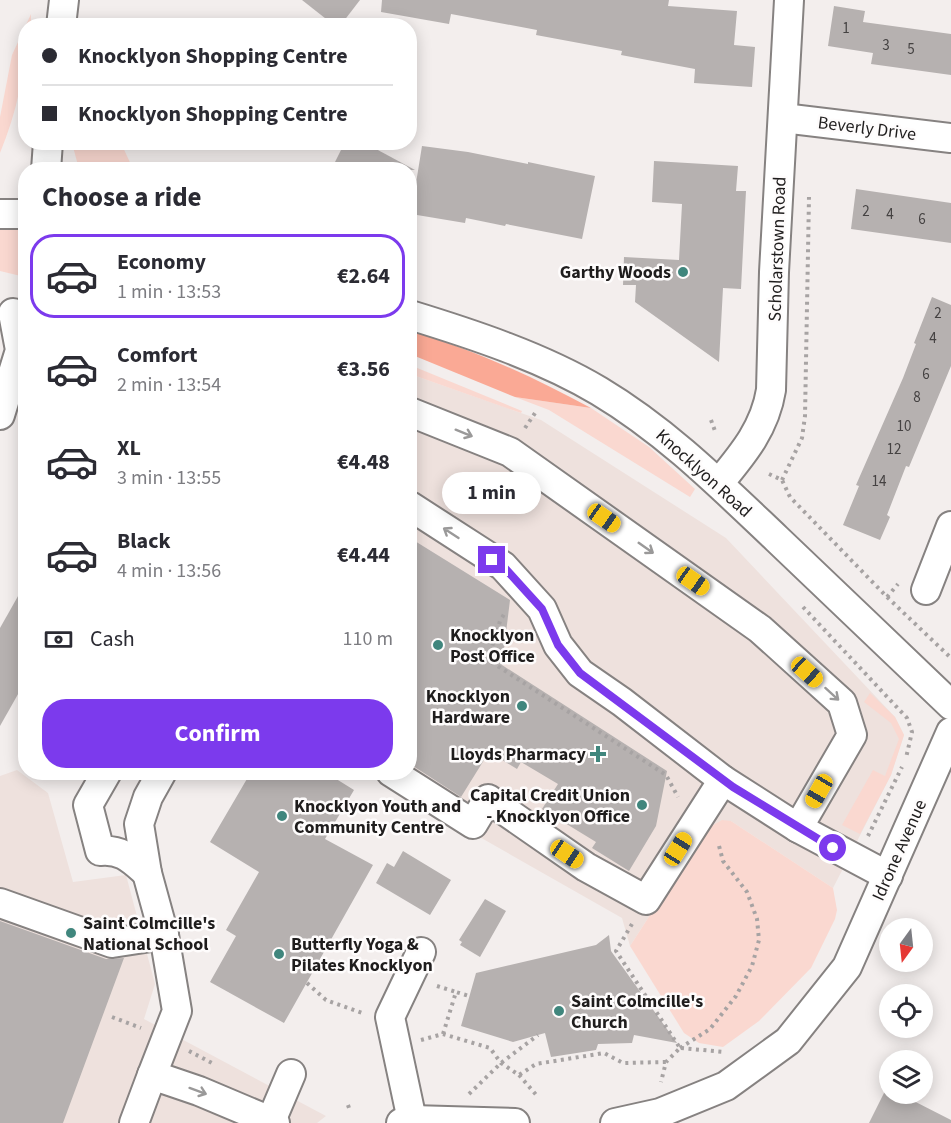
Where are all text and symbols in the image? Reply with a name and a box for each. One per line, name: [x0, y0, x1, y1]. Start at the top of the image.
house number: 1: [842, 18, 850, 39]
house number: 3: [882, 35, 890, 56]
house number: 5: [907, 39, 915, 60]
text: Knocklyon Shopping Centre: [78, 40, 348, 72]
text: Knocklyon Shopping Centre: [78, 98, 348, 130]
street label: Beverly Drive: [816, 110, 918, 147]
street label: Scholarstown Road: [762, 176, 793, 322]
text: Choose a ride: [42, 178, 202, 217]
house number: 2: [862, 201, 870, 222]
house number: 4: [886, 204, 894, 225]
house number: 6: [918, 209, 926, 230]
text: Economy: [117, 246, 206, 278]
icon: car: [45, 249, 99, 303]
text: €2.64: [337, 260, 390, 292]
place label: Garthy Woods: [560, 260, 671, 285]
marker: Garthy Woods: [676, 265, 690, 279]
text: 1 min · 13:53: [117, 278, 221, 306]
house number: 2: [934, 303, 942, 324]
house number: 4: [929, 328, 937, 349]
text: Comfort: [117, 339, 198, 371]
icon: car: [45, 342, 99, 396]
text: €3.56: [337, 353, 390, 385]
house number: 6: [922, 364, 930, 385]
text: 2 min · 13:54: [117, 371, 221, 399]
house number: 8: [913, 387, 921, 408]
house number: 10: [897, 416, 911, 437]
street label: Knocklyon Road: [650, 423, 757, 523]
one-way arrow: [454, 428, 472, 439]
text: XL: [117, 432, 141, 464]
icon: car: [45, 435, 99, 489]
house number: 12: [887, 439, 901, 460]
text: €4.48: [337, 446, 390, 478]
text: 3 min · 13:55: [117, 464, 221, 492]
house number: 14: [872, 471, 887, 492]
callout: 1 min: [442, 473, 542, 515]
text: 1 min: [467, 479, 516, 507]
car: [584, 500, 624, 536]
text: Black: [117, 525, 171, 557]
one-way arrow: [442, 527, 459, 540]
icon: car: [45, 528, 99, 582]
text: €4.44: [337, 539, 390, 571]
one-way arrow: [637, 542, 653, 554]
route end: [478, 546, 505, 573]
text: 4 min · 13:56: [117, 557, 221, 585]
car: [673, 563, 713, 599]
icon: cash: [42, 623, 75, 656]
text: Cash: [90, 623, 135, 655]
place label: Knocklyon Post Office: [450, 623, 535, 669]
text: 110 m: [343, 625, 393, 653]
marker: Knocklyon Post Office: [431, 638, 445, 652]
car: [788, 653, 826, 691]
place label: Knocklyon Hardware: [426, 684, 510, 730]
one-way arrow: [824, 687, 839, 701]
button: Confirm: [42, 699, 393, 768]
marker: Knocklyon Hardware: [515, 699, 529, 713]
place label: Lloyds Pharmacy: [450, 742, 587, 767]
marker: Lloyds Pharmacy: [591, 747, 605, 761]
car: [802, 771, 836, 811]
place label: Capital Credit Union - Knocklyon Office: [470, 783, 630, 829]
place label: Knocklyon Youth and Community Centre: [294, 794, 461, 840]
street label: Idrone Avenue: [866, 796, 933, 905]
marker: Capital Credit Union - Knocklyon Office: [635, 798, 649, 812]
marker: Knocklyon Youth and Community Centre: [275, 809, 289, 823]
car: [661, 829, 695, 869]
route start: [819, 834, 846, 861]
car: [547, 836, 587, 872]
place label: Saint Colmcille's National School: [83, 911, 215, 957]
north arrow: [879, 918, 933, 972]
map controls: [879, 918, 933, 1104]
marker: Saint Colmcille's National School: [64, 926, 78, 940]
place label: Butterfly Yoga & Pilates Knocklyon: [291, 932, 433, 978]
marker: Butterfly Yoga & Pilates Knocklyon: [272, 947, 286, 961]
button: locate: [879, 984, 933, 1038]
place label: Saint Colmcille's Church: [571, 989, 703, 1035]
marker: Saint Colmcille's Church: [552, 1004, 566, 1018]
button: layers: [879, 1050, 933, 1104]
one-way arrow: [188, 1086, 207, 1097]

